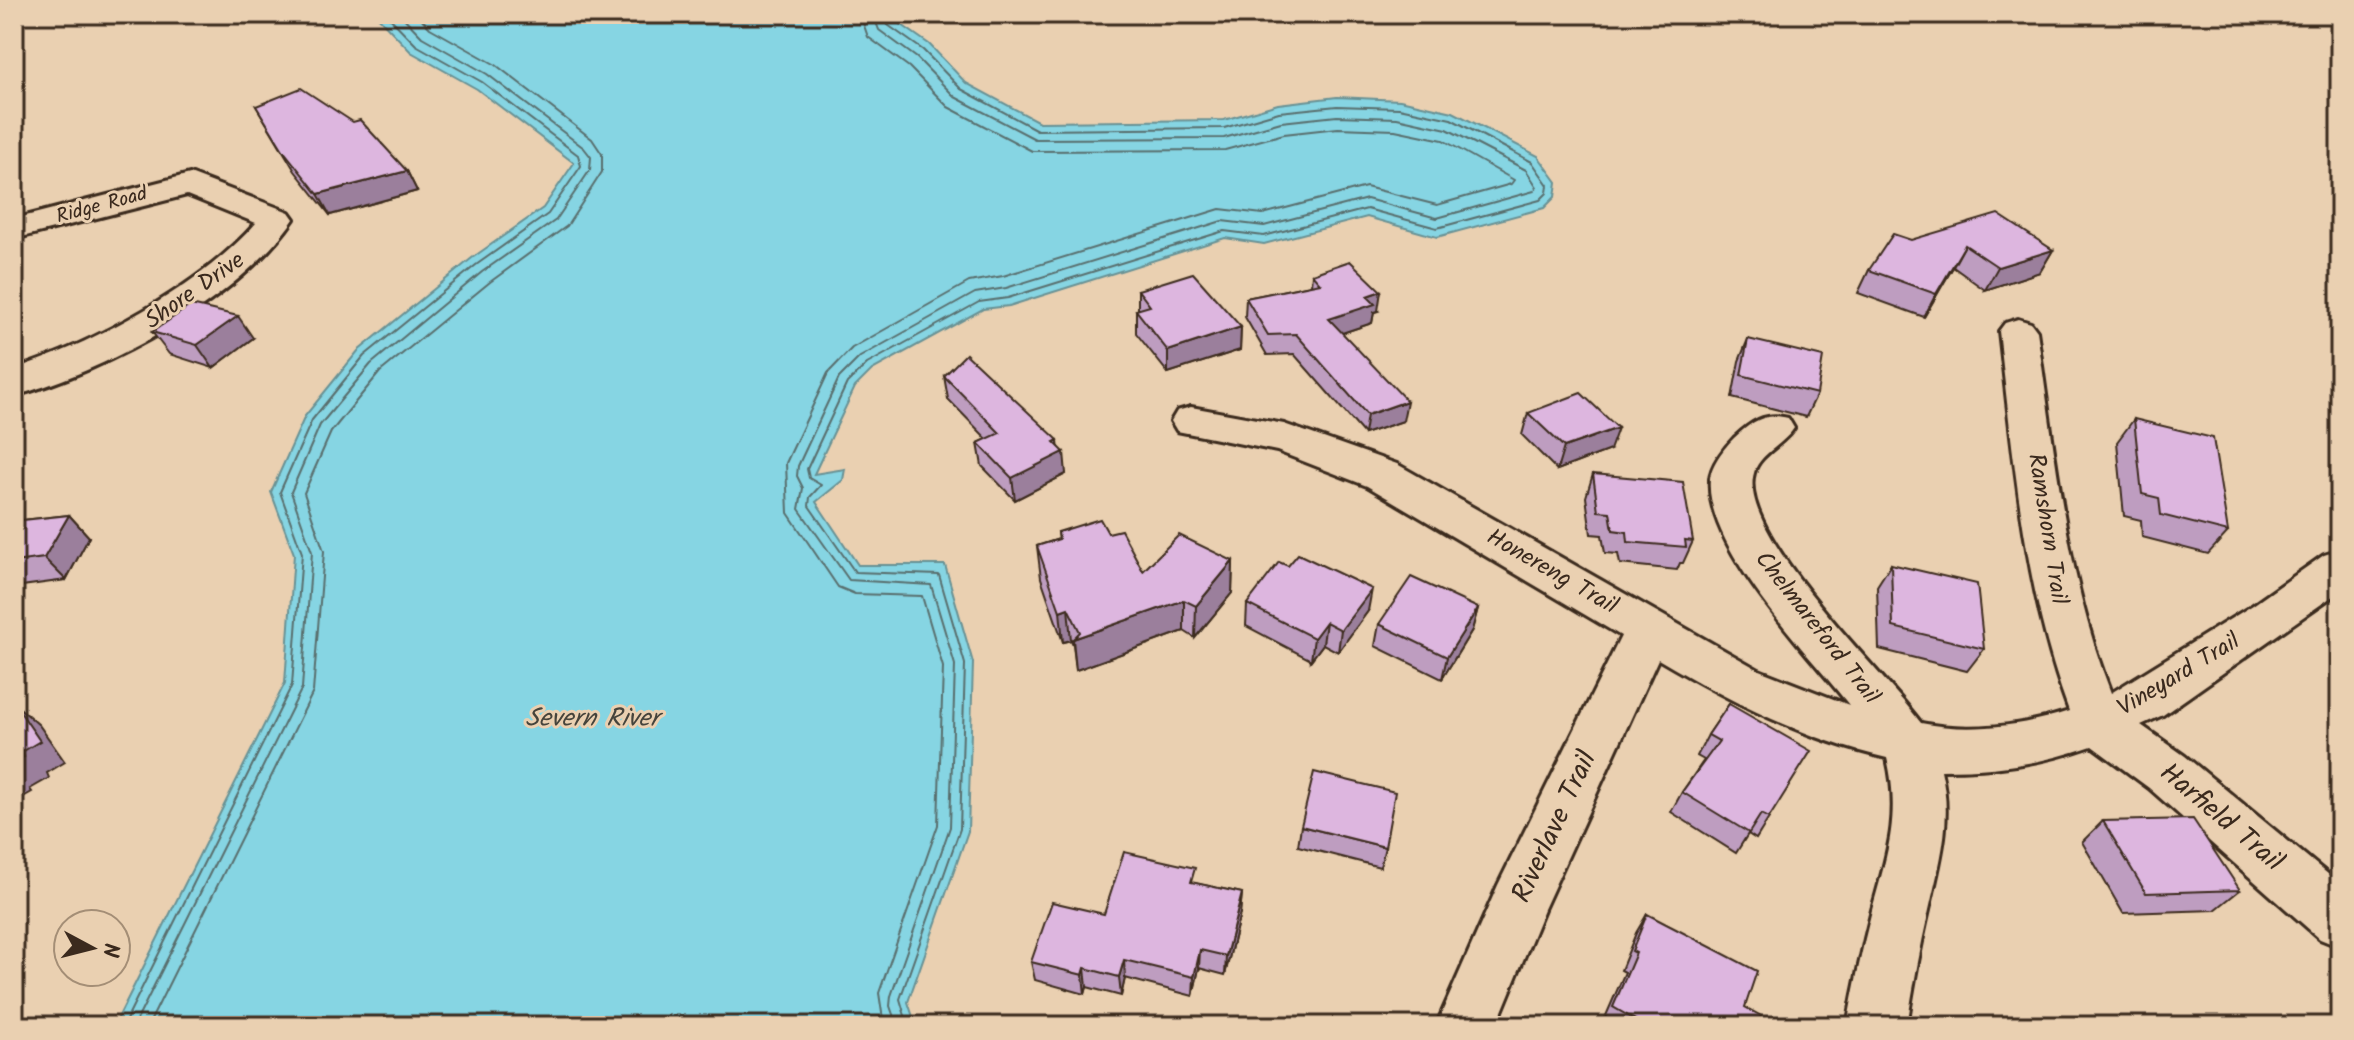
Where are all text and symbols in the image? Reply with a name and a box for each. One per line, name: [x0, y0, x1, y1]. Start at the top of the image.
street label: Ridge Road: [53, 178, 152, 233]
street label: Shore Drive: [137, 242, 253, 340]
street label: Ramshorn Trail: [2016, 451, 2078, 607]
street label: Honereng Trail: [1479, 518, 1625, 626]
street label: Chelmareford Trail: [1744, 543, 1890, 713]
street label: Vineyard Trail: [2110, 623, 2248, 727]
water label: Severn River: [525, 698, 664, 740]
street label: Riverlave Trail: [1500, 743, 1610, 910]
street label: Harfield Trail: [2149, 752, 2294, 884]
north arrow: [52, 908, 132, 988]
text: N: [91, 941, 128, 959]

